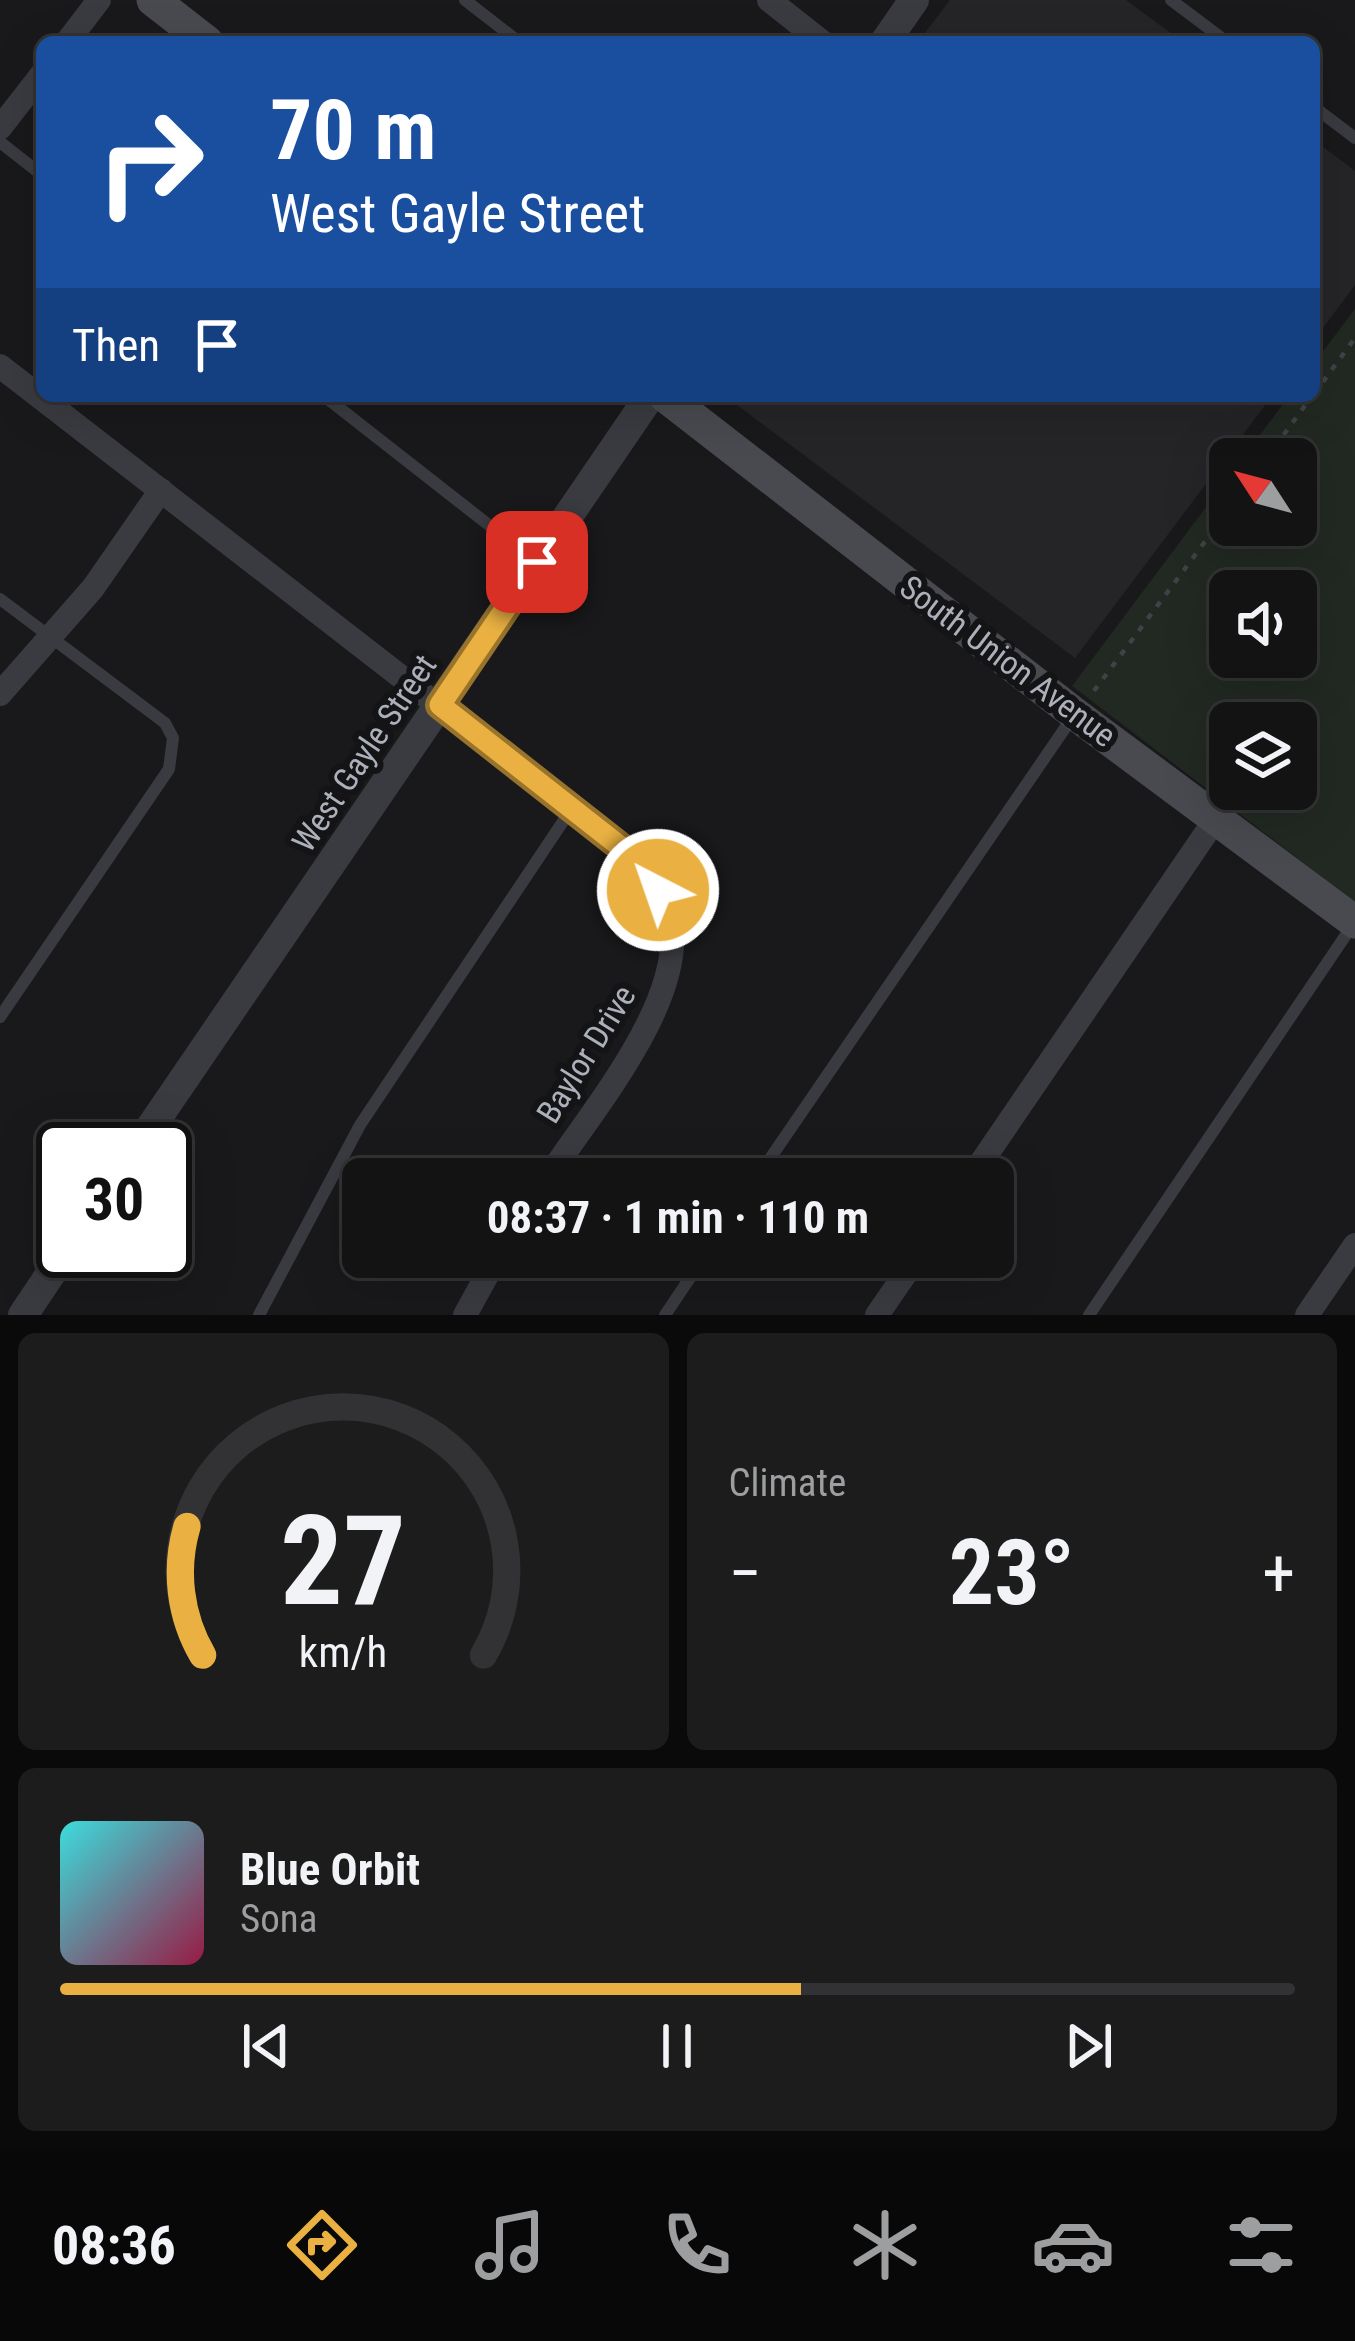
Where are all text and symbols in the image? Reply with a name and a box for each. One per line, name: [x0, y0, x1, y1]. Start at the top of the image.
text: 70 m: [270, 81, 437, 180]
icon: right: [72, 84, 228, 240]
text: West Gayle Street: [270, 182, 645, 245]
icon: arrive: [184, 312, 250, 378]
text: Then: [72, 319, 160, 372]
north arrow: [1209, 438, 1317, 546]
map controls: [1209, 438, 1317, 810]
pin: [486, 511, 588, 613]
icon: arrive: [504, 529, 570, 595]
street label: South Union Avenue: [892, 567, 1124, 755]
button: sound: [1209, 570, 1317, 678]
street label: West Gayle Street: [284, 647, 444, 859]
button: layers: [1209, 702, 1317, 810]
position arrow: [595, 827, 721, 953]
street label: Baylor Drive: [528, 978, 644, 1130]
speed limit sign: 30: [36, 1122, 192, 1278]
text: 08:37 · 1 min · 110 m: [487, 1191, 869, 1244]
text: Climate: [729, 1460, 846, 1506]
text: 27: [280, 1488, 406, 1634]
text: 23°: [949, 1521, 1075, 1626]
text: −: [729, 1535, 762, 1612]
text: +: [1262, 1535, 1295, 1612]
text: km/h: [299, 1626, 387, 1676]
text: Blue Orbit: [240, 1843, 420, 1896]
text: Sona: [240, 1896, 317, 1942]
icon: previous: [233, 2013, 299, 2079]
icon: pause: [644, 2013, 710, 2079]
icon: next: [1056, 2013, 1122, 2079]
icon: directions: [280, 2203, 364, 2287]
icon: music: [468, 2203, 552, 2287]
icon: phone: [655, 2203, 739, 2287]
icon: climate: [843, 2203, 927, 2287]
icon: car: [1031, 2203, 1115, 2287]
icon: filters: [1219, 2203, 1303, 2287]
text: 08:36: [52, 2214, 176, 2277]

